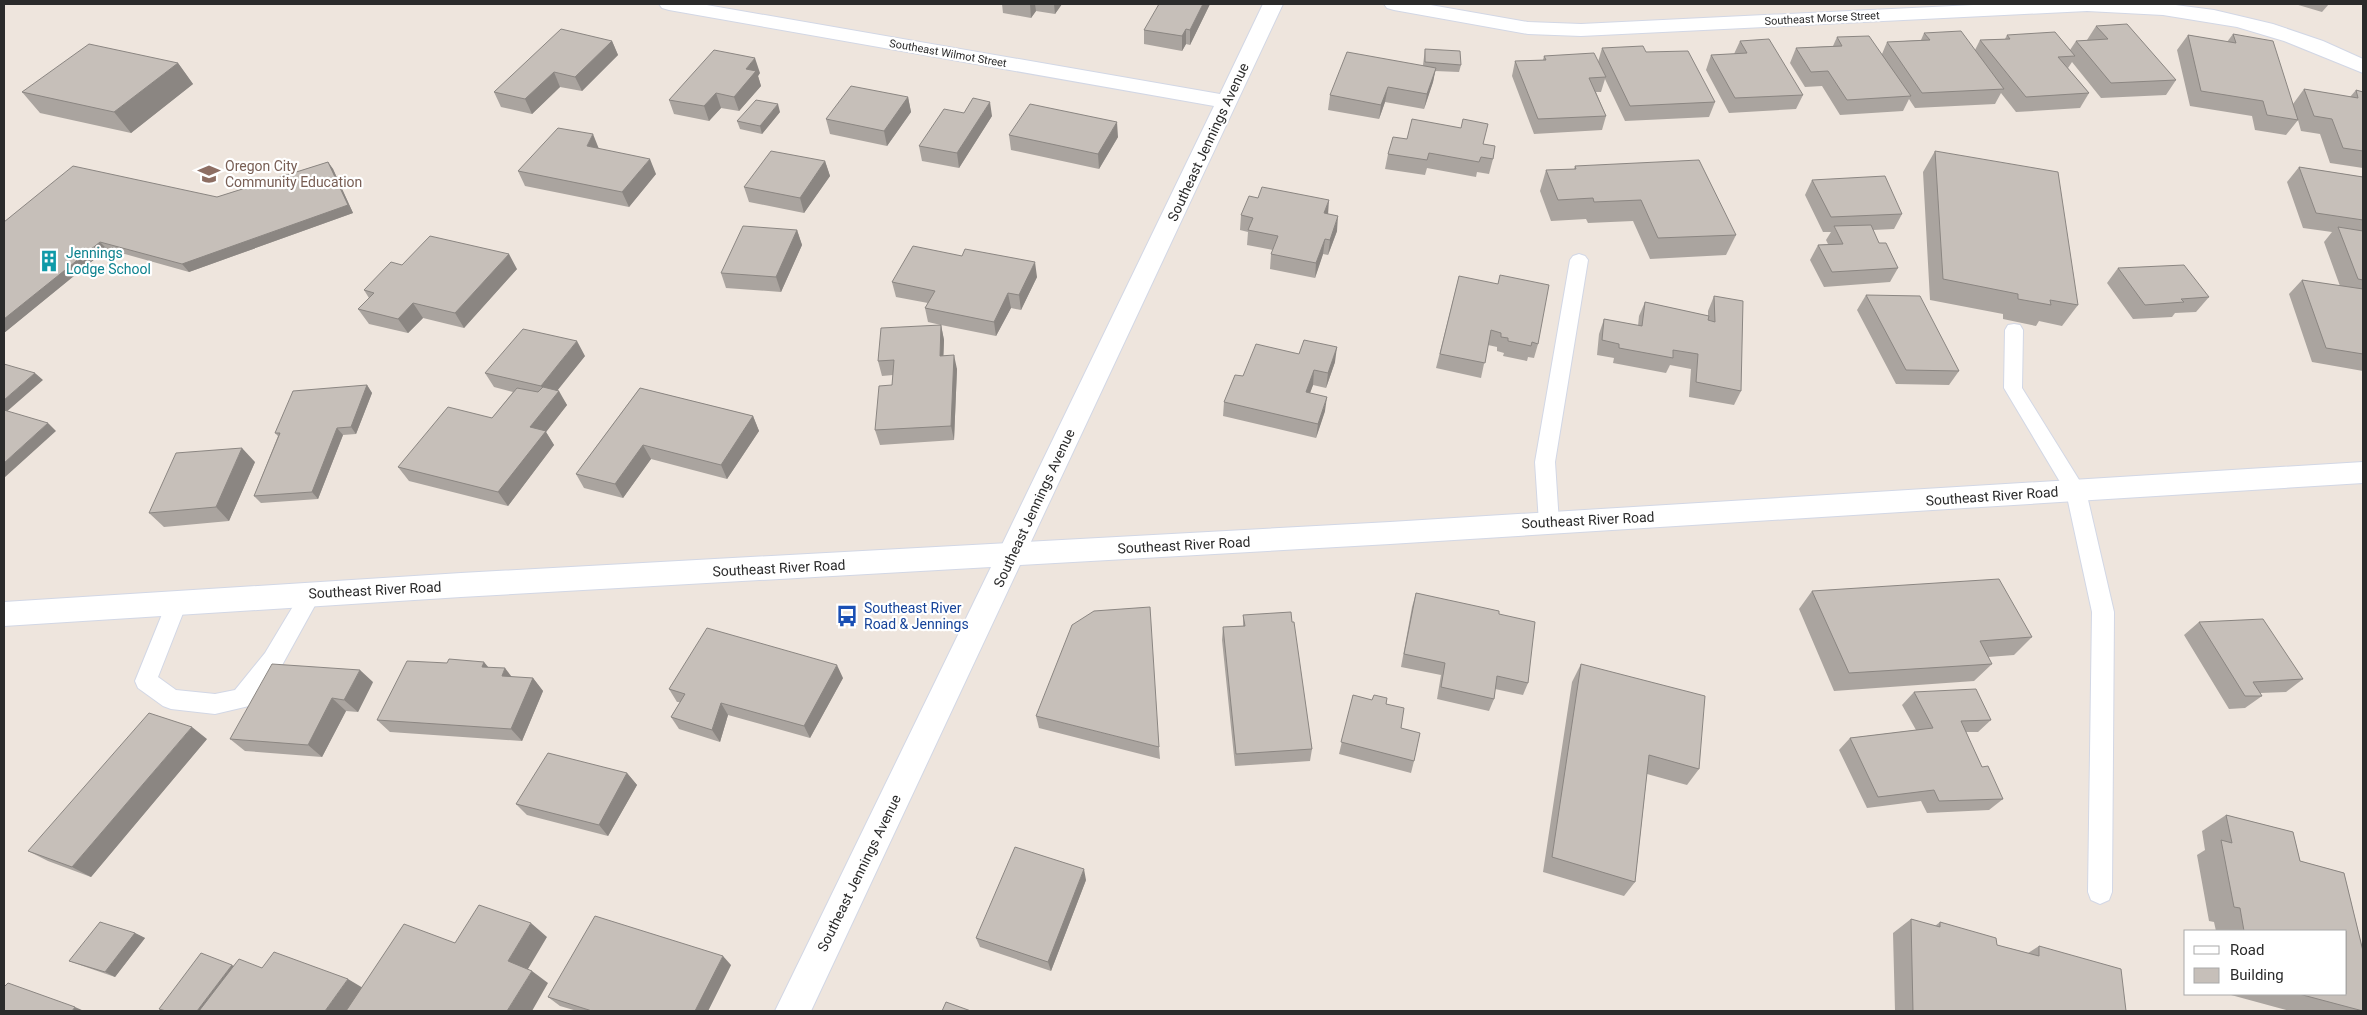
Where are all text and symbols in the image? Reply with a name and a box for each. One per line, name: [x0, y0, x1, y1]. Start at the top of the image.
street label: Southeast Morse Street: [1764, 9, 1880, 28]
street label: Southeast Wilmot Street: [888, 37, 1008, 70]
street label: Southeast Jennings Avenue: [1164, 60, 1252, 224]
place label: Oregon City Community Education: [225, 158, 362, 190]
school or university icon: Oregon City Community Education: [196, 161, 222, 187]
place label: Jennings Lodge School: [66, 245, 151, 277]
building icon: Jennings Lodge School: [36, 248, 62, 274]
street label: Southeast Jennings Avenue: [990, 426, 1078, 590]
street label: Southeast River Road: [1925, 483, 2059, 509]
street label: Southeast River Road: [1521, 509, 1655, 531]
street label: Southeast River Road: [1117, 534, 1251, 556]
street label: Southeast River Road: [712, 557, 846, 579]
street label: Southeast River Road: [308, 579, 442, 601]
place label: Southeast River Road & Jennings: [864, 600, 969, 632]
bus stop icon: Southeast River Road & Jennings: [834, 603, 860, 629]
street label: Southeast Jennings Avenue: [814, 792, 904, 954]
legend: [2184, 930, 2347, 995]
text: Road: [2230, 941, 2264, 959]
text: Building: [2230, 966, 2284, 984]

